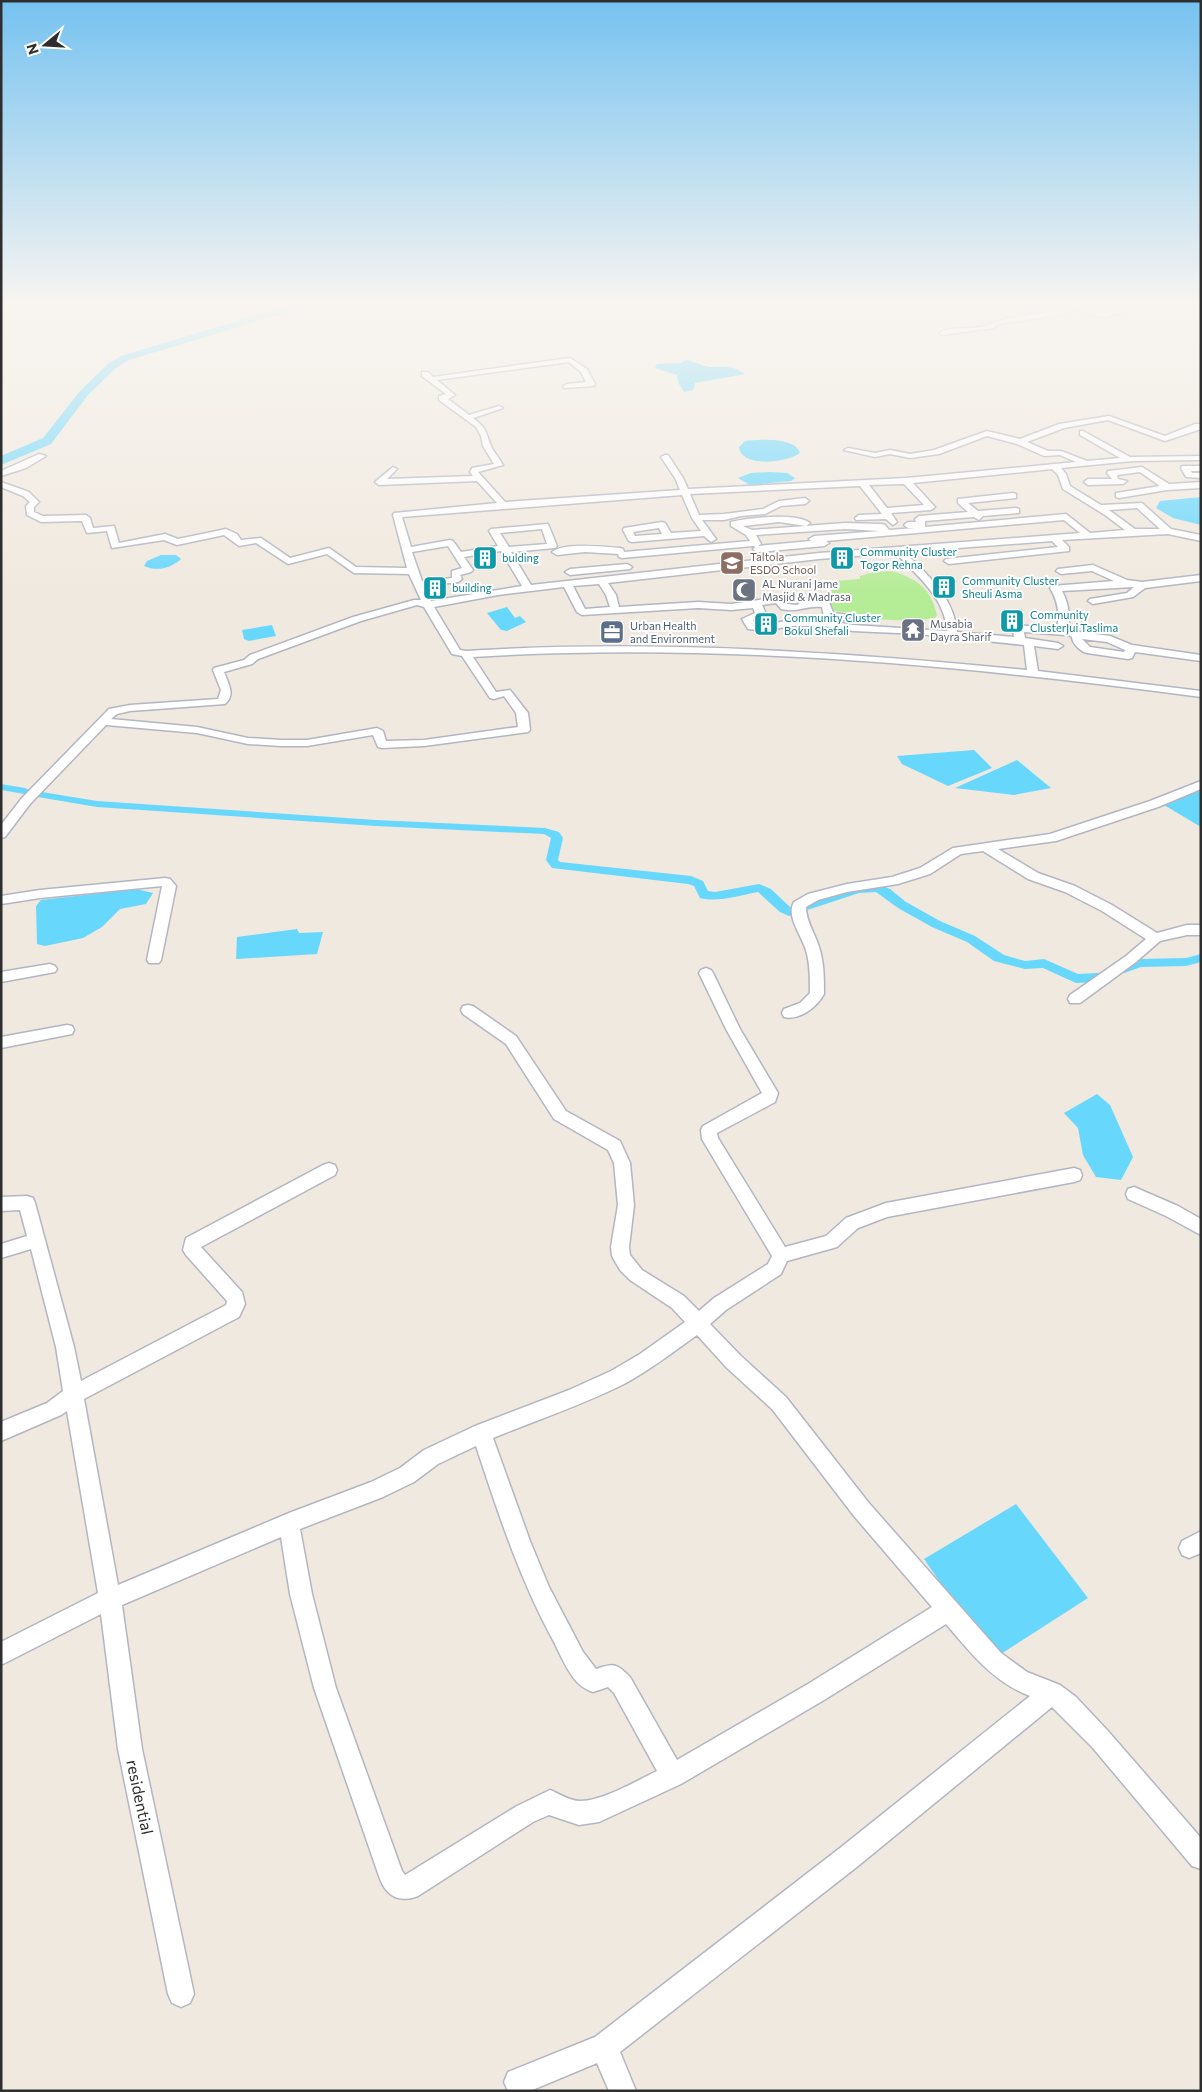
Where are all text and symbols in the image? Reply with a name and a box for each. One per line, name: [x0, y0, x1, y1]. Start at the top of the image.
north arrow: [20, 20, 70, 70]
text: N: [22, 42, 42, 57]
building icon: bulding: [472, 545, 498, 571]
building icon: Community Cluster Togor Rehna: [829, 545, 855, 571]
place label: Community Cluster Togor Rehna: [860, 545, 958, 571]
school or university icon: Taltola ESDO School: [719, 550, 745, 576]
place label: Taltola ESDO School: [750, 550, 816, 576]
place label: bulding: [502, 551, 539, 564]
building icon: Community Cluster Sheuli Asma: [931, 574, 957, 600]
place label: Community Cluster Sheuli Asma: [962, 574, 1060, 600]
building icon: building: [422, 575, 448, 601]
mosque icon: AL Nurani Jame Masjid & Madrasa: [731, 577, 757, 603]
place label: AL Nurani Jame Masjid & Madrasa: [762, 577, 851, 603]
place label: building: [452, 581, 492, 594]
building icon: Community ClusterJui Taslima: [999, 608, 1025, 634]
place label: Community ClusterJui Taslima: [1030, 608, 1118, 635]
building icon: Community Cluster Bokul Shefali: [753, 611, 779, 637]
place label: Community Cluster Bokul Shefali: [784, 611, 882, 637]
temple icon: Musabia Dayra Sharif: [900, 617, 926, 643]
place label: Musabia Dayra Sharif: [930, 617, 992, 643]
office icon: Urban Health and Environment: [599, 619, 625, 645]
place label: Urban Health and Environment: [630, 619, 715, 645]
street label: residential: [123, 1758, 158, 1836]

